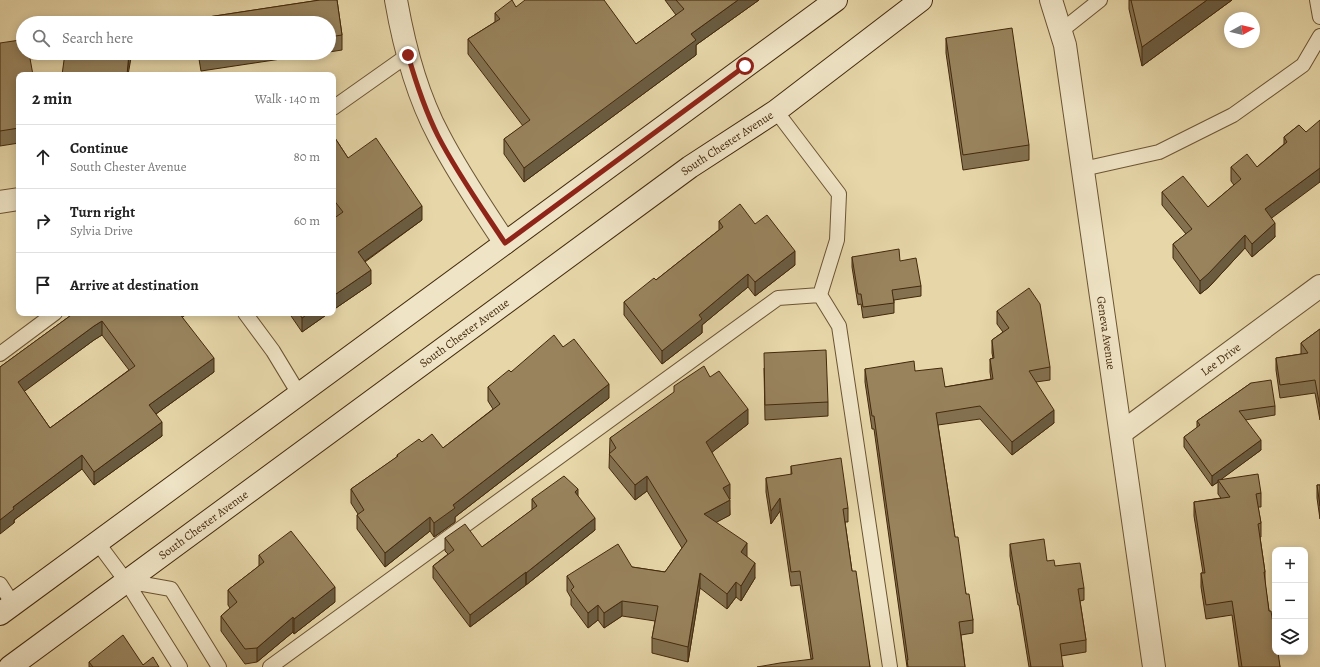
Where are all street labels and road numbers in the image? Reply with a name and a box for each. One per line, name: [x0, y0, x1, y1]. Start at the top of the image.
street label: South Chester Avenue: [677, 107, 776, 179]
street label: South Chester Avenue: [416, 295, 513, 371]
street label: Geneva Avenue: [1093, 295, 1119, 371]
street label: Lee Drive: [1197, 339, 1244, 379]
street label: South Chester Avenue: [155, 486, 251, 563]

